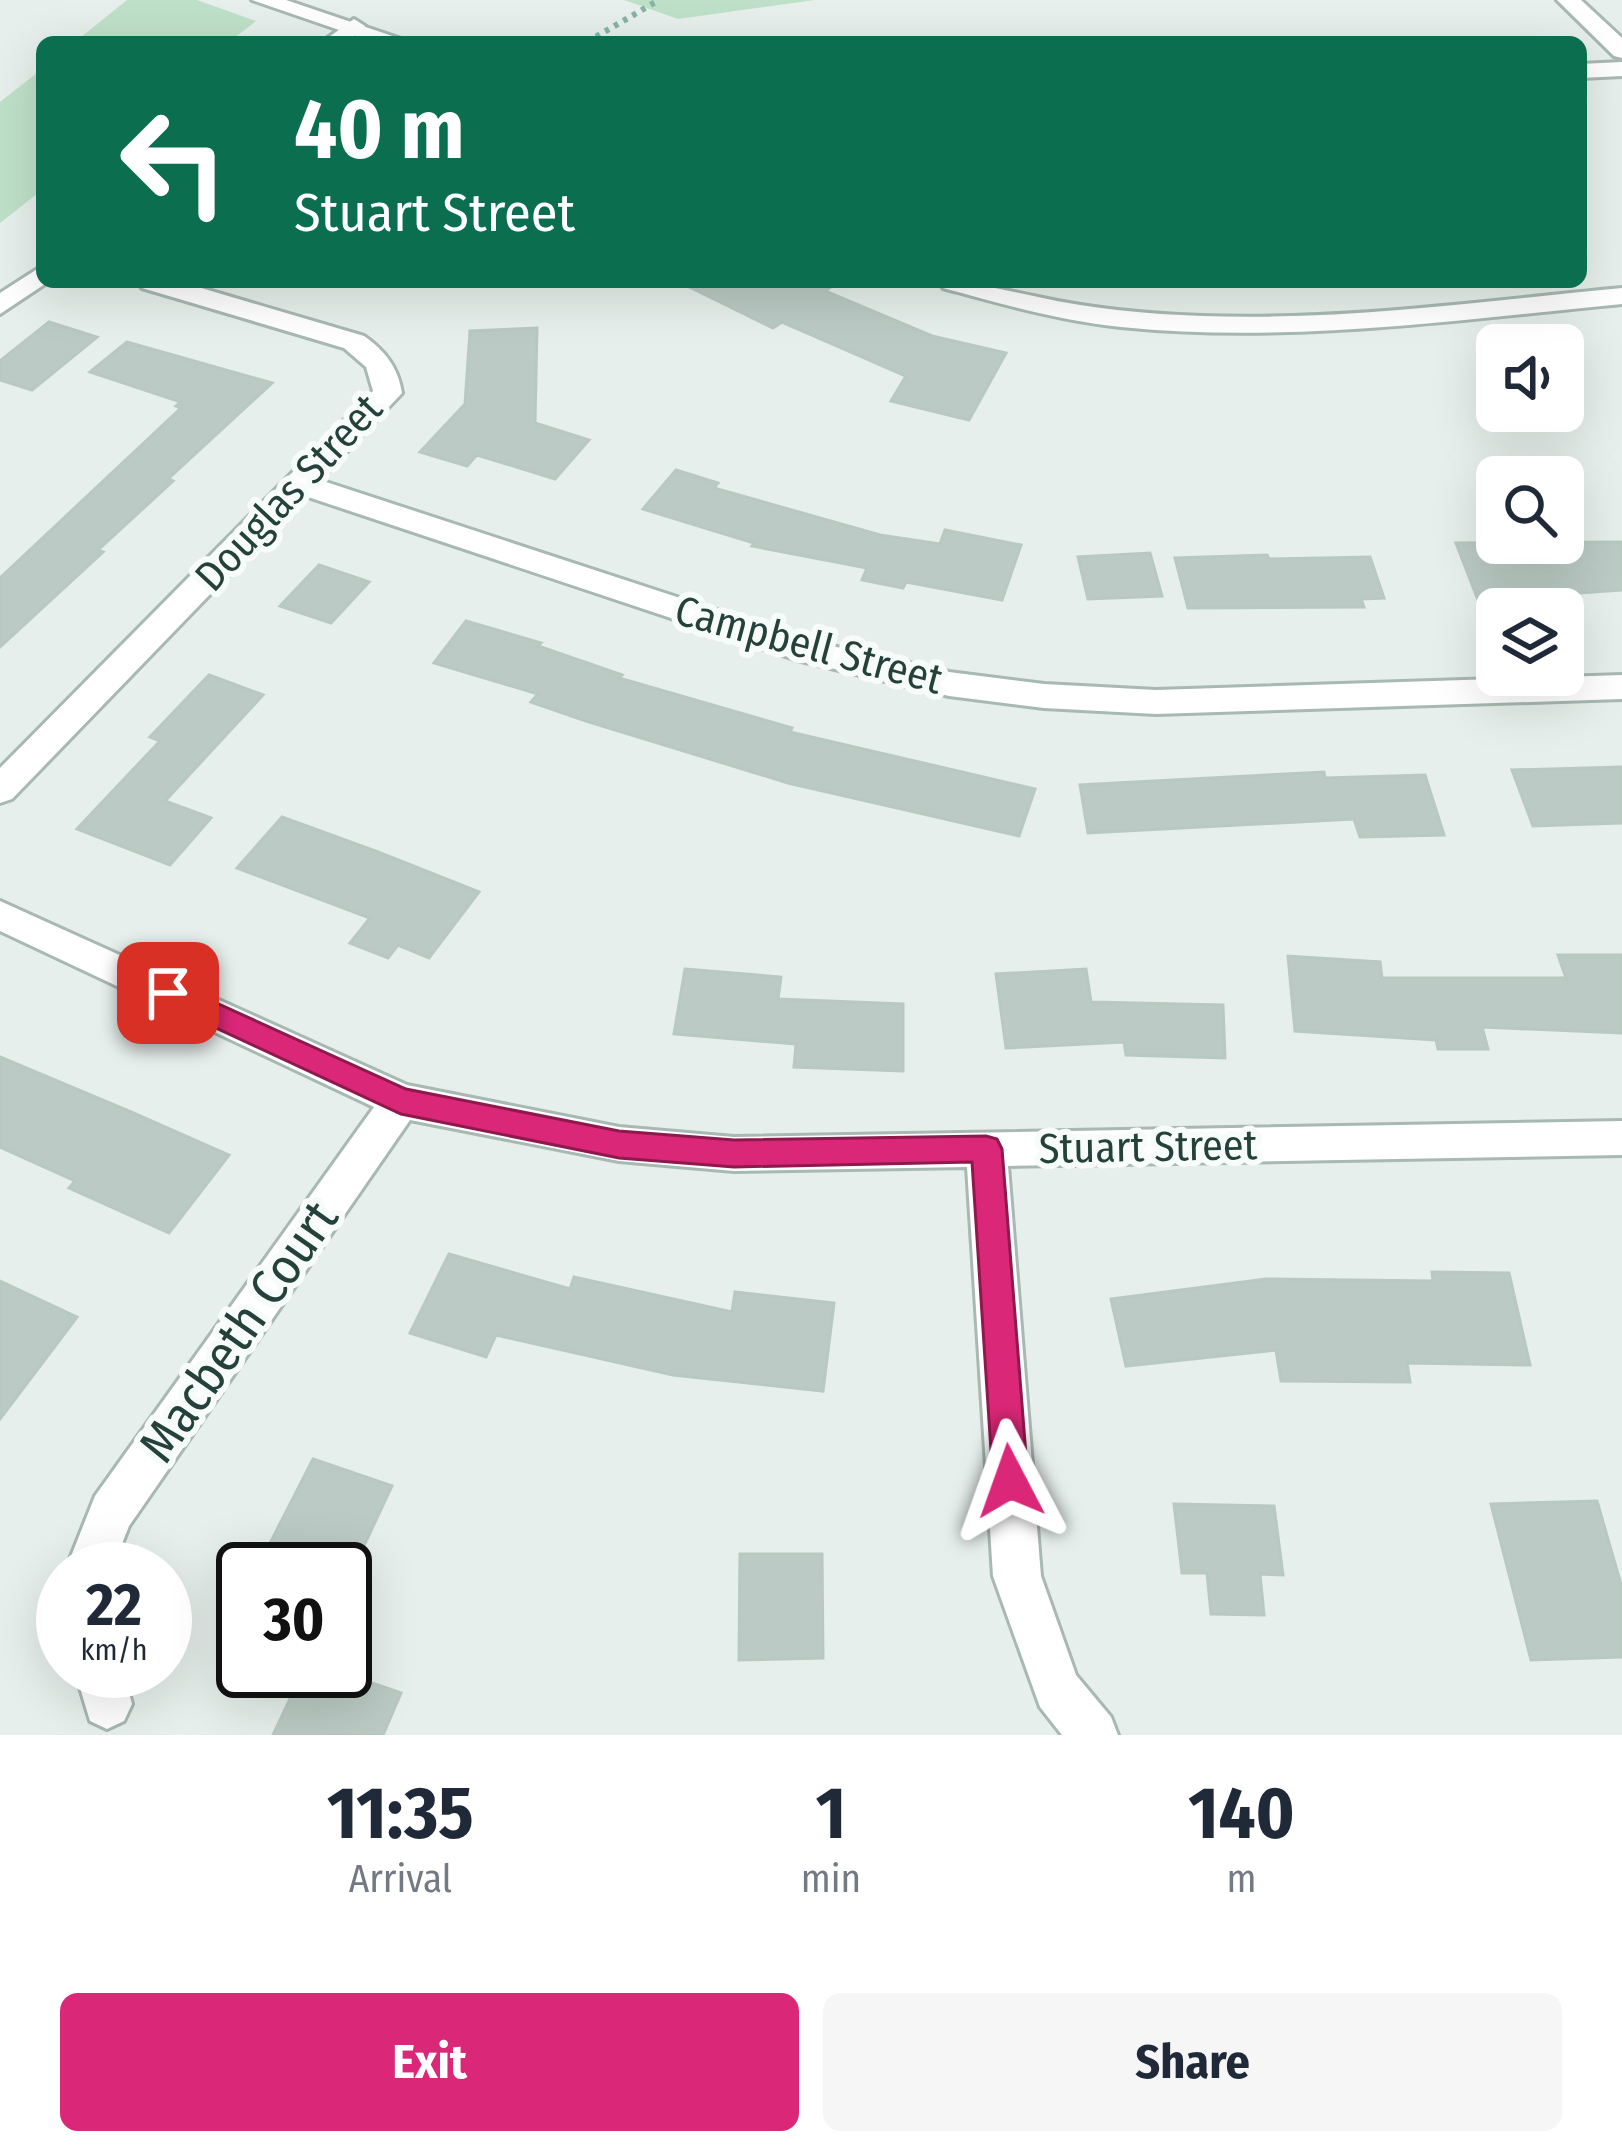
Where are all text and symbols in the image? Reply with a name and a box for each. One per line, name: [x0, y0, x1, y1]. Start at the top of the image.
text: 40 m: [294, 79, 465, 180]
icon: left: [96, 84, 252, 240]
text: Stuart Street: [294, 181, 575, 245]
map controls: [1476, 324, 1584, 696]
button: sound: [1476, 324, 1584, 432]
street label: Douglas Street: [185, 384, 393, 601]
button: search: [1476, 456, 1584, 564]
street label: Campbell Street: [670, 585, 948, 705]
button: layers: [1476, 588, 1584, 696]
pin: [117, 942, 219, 1044]
icon: arrive: [135, 960, 201, 1026]
street label: Stuart Street: [1038, 1120, 1258, 1174]
street label: Macbeth Court: [126, 1189, 352, 1474]
position arrow: [947, 1418, 1073, 1544]
speed limit sign: 30: [216, 1542, 372, 1698]
text: 22: [86, 1569, 142, 1641]
text: km/h: [81, 1632, 147, 1668]
text: 11:35: [327, 1771, 474, 1857]
text: 1: [816, 1771, 846, 1857]
text: 140: [1188, 1771, 1295, 1857]
text: Arrival: [349, 1856, 452, 1902]
text: min: [801, 1856, 861, 1902]
text: m: [1227, 1856, 1257, 1902]
button: Exit: [60, 1993, 799, 2131]
button: Share: [823, 1993, 1562, 2131]

